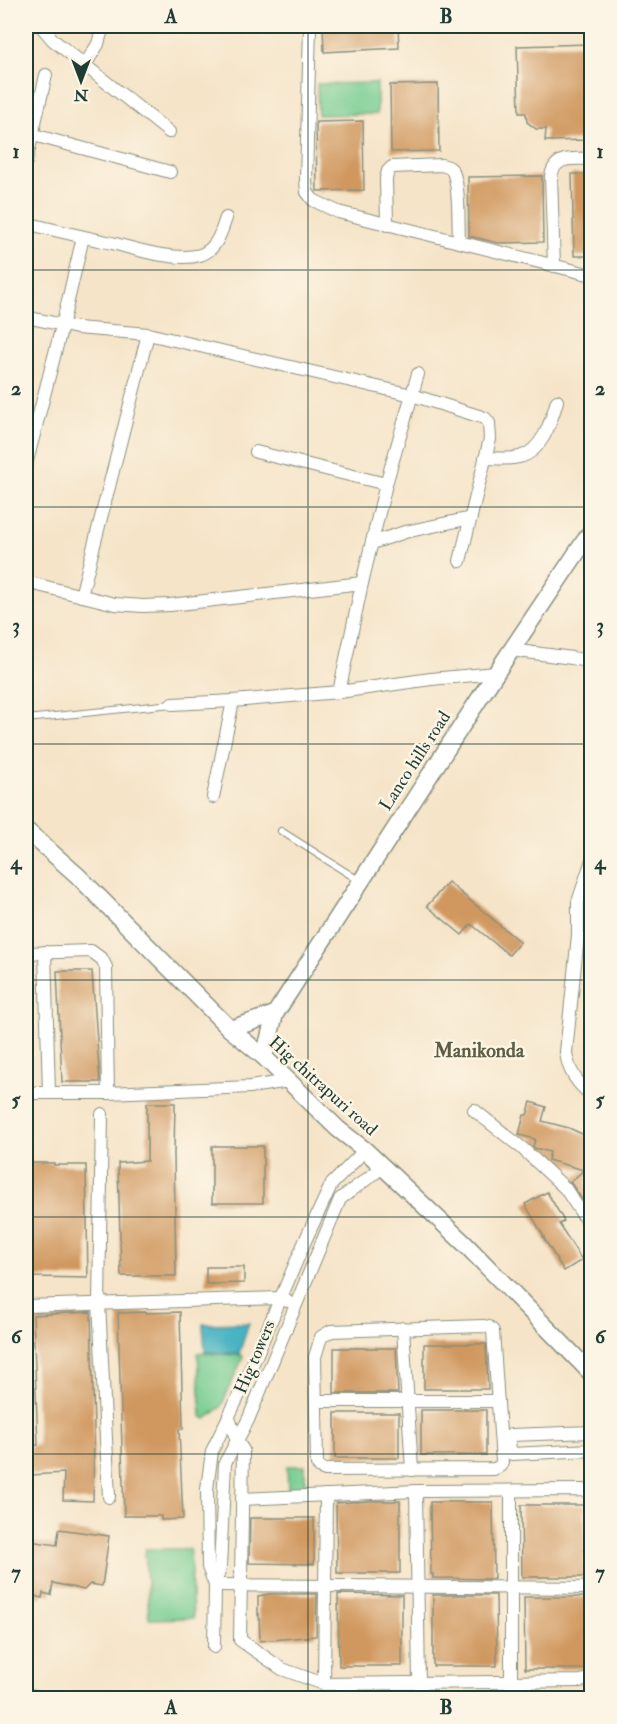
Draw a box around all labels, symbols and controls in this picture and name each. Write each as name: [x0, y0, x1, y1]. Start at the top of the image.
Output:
text: A: [164, 4, 178, 29]
text: B: [439, 4, 453, 29]
north arrow: [51, 51, 111, 111]
text: N: [73, 85, 89, 105]
text: 1: [12, 139, 20, 164]
text: 1: [596, 139, 604, 164]
text: 2: [11, 376, 21, 401]
text: 2: [595, 376, 605, 401]
text: 3: [12, 613, 20, 638]
text: 3: [596, 613, 604, 638]
street label: Lanco hills road: [374, 707, 456, 815]
text: 4: [10, 850, 23, 875]
text: 4: [594, 850, 607, 875]
street label: Hig chitrapuri road: [264, 1031, 382, 1141]
district label: Manikonda: [433, 1038, 525, 1063]
text: 5: [12, 1087, 22, 1112]
text: 5: [596, 1087, 606, 1112]
street label: Hig towers: [229, 1317, 281, 1397]
text: 6: [11, 1324, 23, 1349]
text: 6: [595, 1324, 607, 1349]
text: 7: [11, 1560, 21, 1585]
text: 7: [595, 1560, 605, 1585]
text: A: [164, 1695, 178, 1720]
text: B: [439, 1695, 453, 1720]

